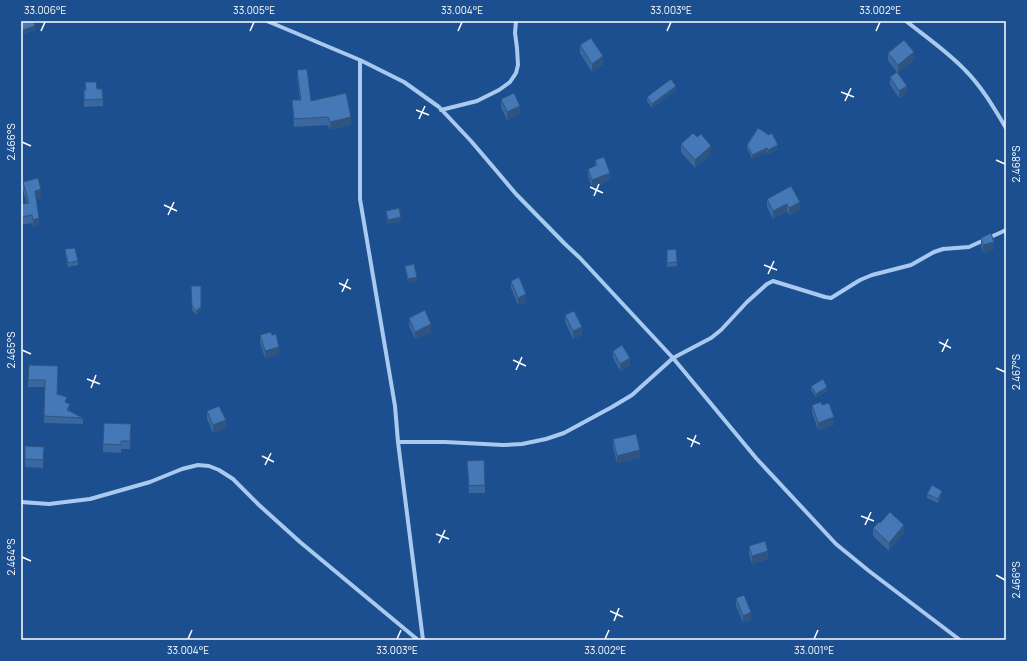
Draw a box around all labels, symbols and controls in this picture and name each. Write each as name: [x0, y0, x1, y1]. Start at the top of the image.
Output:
text: 33.006°E: [24, 3, 66, 17]
text: 33.005°E: [233, 3, 275, 17]
text: 33.004°E: [441, 3, 483, 17]
text: 33.003°E: [650, 3, 692, 17]
text: 33.002°E: [859, 3, 901, 17]
text: 2.466°S: [4, 123, 18, 161]
text: 2.468°S: [1009, 146, 1023, 182]
text: 2.465°S: [4, 332, 18, 368]
text: 2.467°S: [1009, 354, 1023, 390]
text: 2.464°S: [4, 539, 18, 575]
text: 2.466°S: [1009, 561, 1023, 599]
text: 33.004°E: [167, 643, 209, 657]
text: 33.003°E: [376, 643, 418, 657]
text: 33.002°E: [584, 643, 626, 657]
text: 33.001°E: [794, 643, 834, 657]

